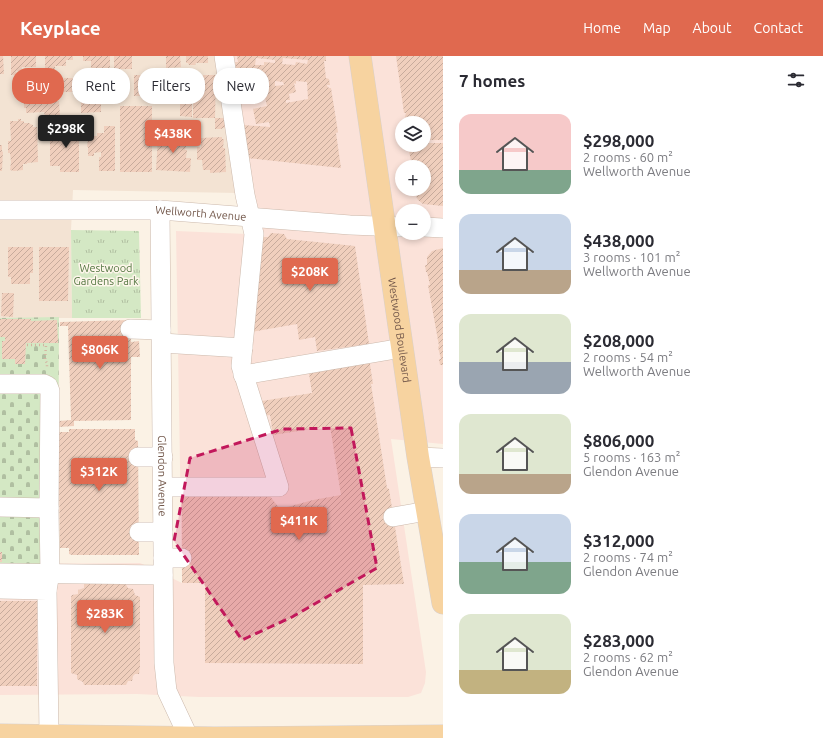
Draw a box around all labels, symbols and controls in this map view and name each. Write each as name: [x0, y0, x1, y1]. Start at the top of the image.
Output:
text: Keyplace: [20, 17, 101, 39]
text: Home: [583, 20, 621, 36]
text: Map: [643, 20, 671, 36]
text: About: [693, 20, 732, 36]
text: Contact: [754, 20, 803, 36]
chip: Buy: [12, 68, 64, 104]
chip: Rent: [72, 68, 130, 104]
chip: Filters: [138, 68, 205, 104]
chip: New: [213, 68, 269, 104]
icon: filters: [785, 69, 807, 91]
text: 7 homes: [459, 71, 525, 90]
pin: $298K: [38, 115, 94, 149]
map controls: [395, 116, 431, 240]
button: layers: [395, 116, 431, 152]
pin: $438K: [145, 120, 201, 154]
text: $298K: [47, 121, 85, 135]
text: $438K: [154, 126, 192, 140]
icon: home: [491, 130, 539, 178]
text: $298,000: [583, 131, 654, 150]
text: 2 rooms · 60 m²: [583, 150, 673, 164]
button: +: [395, 160, 431, 196]
text: Wellworth Avenue: [583, 164, 691, 178]
street label: Wellworth Avenue: [155, 204, 247, 223]
button: −: [395, 204, 431, 240]
icon: home: [491, 230, 539, 278]
text: $438,000: [583, 231, 654, 250]
text: 3 rooms · 101 m²: [583, 250, 680, 264]
pin: $208K: [282, 258, 338, 292]
park label: Westwood Gardens Park: [73, 262, 139, 287]
text: $208K: [291, 264, 329, 278]
text: Wellworth Avenue: [583, 264, 691, 278]
street label: Westwood Boulevard: [386, 277, 413, 383]
icon: home: [491, 330, 539, 378]
text: $208,000: [583, 331, 654, 350]
pin: $806K: [72, 336, 128, 370]
text: $806K: [81, 342, 119, 356]
text: 2 rooms · 54 m²: [583, 350, 673, 364]
text: Wellworth Avenue: [583, 364, 691, 378]
icon: home: [491, 430, 539, 478]
text: $806,000: [583, 431, 654, 450]
street label: Glendon Avenue: [156, 435, 169, 517]
text: 5 rooms · 163 m²: [583, 450, 680, 464]
pin: $312K: [71, 458, 127, 492]
text: $312K: [80, 464, 118, 478]
text: Glendon Avenue: [583, 464, 679, 478]
pin: $411K: [271, 507, 327, 541]
text: $411K: [280, 513, 318, 527]
icon: home: [491, 530, 539, 578]
text: $312,000: [583, 531, 654, 550]
text: 2 rooms · 74 m²: [583, 550, 673, 564]
text: Glendon Avenue: [583, 564, 679, 578]
pin: $283K: [77, 600, 133, 634]
text: $283K: [86, 606, 124, 620]
icon: home: [491, 630, 539, 678]
text: $283,000: [583, 631, 654, 650]
text: 2 rooms · 62 m²: [583, 650, 673, 664]
text: Glendon Avenue: [583, 664, 679, 678]

